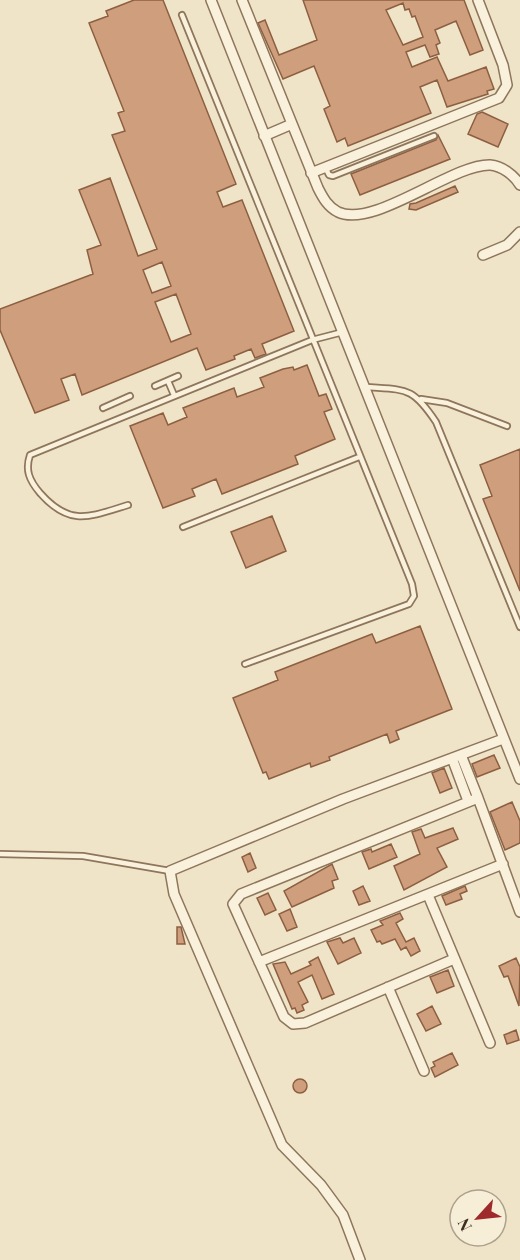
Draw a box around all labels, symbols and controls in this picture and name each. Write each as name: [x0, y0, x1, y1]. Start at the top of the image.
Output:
north arrow: [448, 1188, 508, 1248]
text: N: [452, 1215, 476, 1235]

